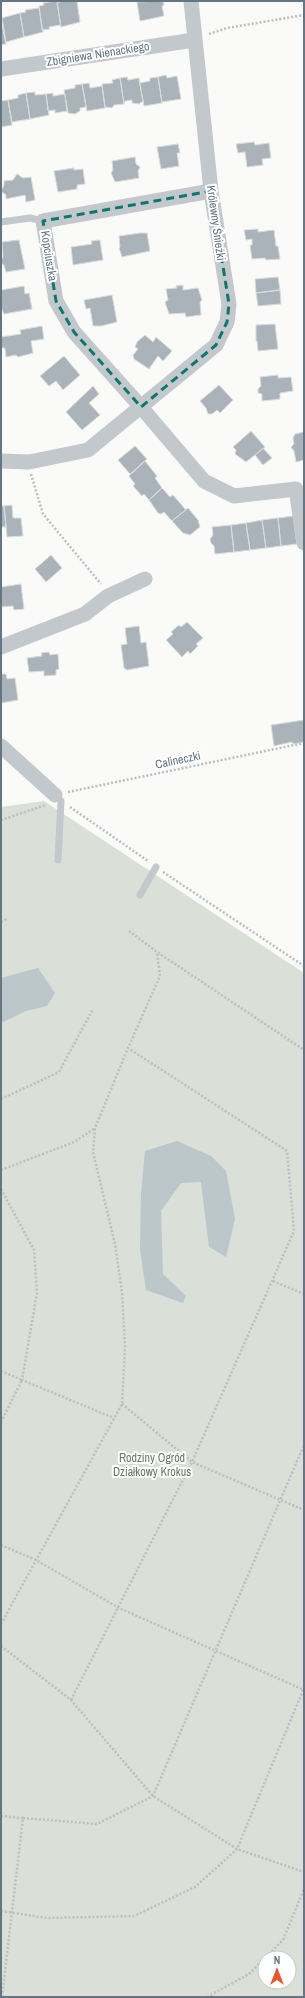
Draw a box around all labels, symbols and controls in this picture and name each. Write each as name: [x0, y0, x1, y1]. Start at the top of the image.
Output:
street label: Zbigniewa Nienackiego: [45, 38, 151, 70]
street label: Królewny Śnieżki: [203, 184, 229, 262]
street label: Kopciuszka: [37, 230, 61, 283]
street label: Calineczki: [154, 747, 202, 773]
park label: Rodziny Ogród Działkowy Krokus: [113, 1450, 191, 1480]
north arrow: [257, 1950, 297, 1990]
text: N: [274, 1953, 280, 1967]

